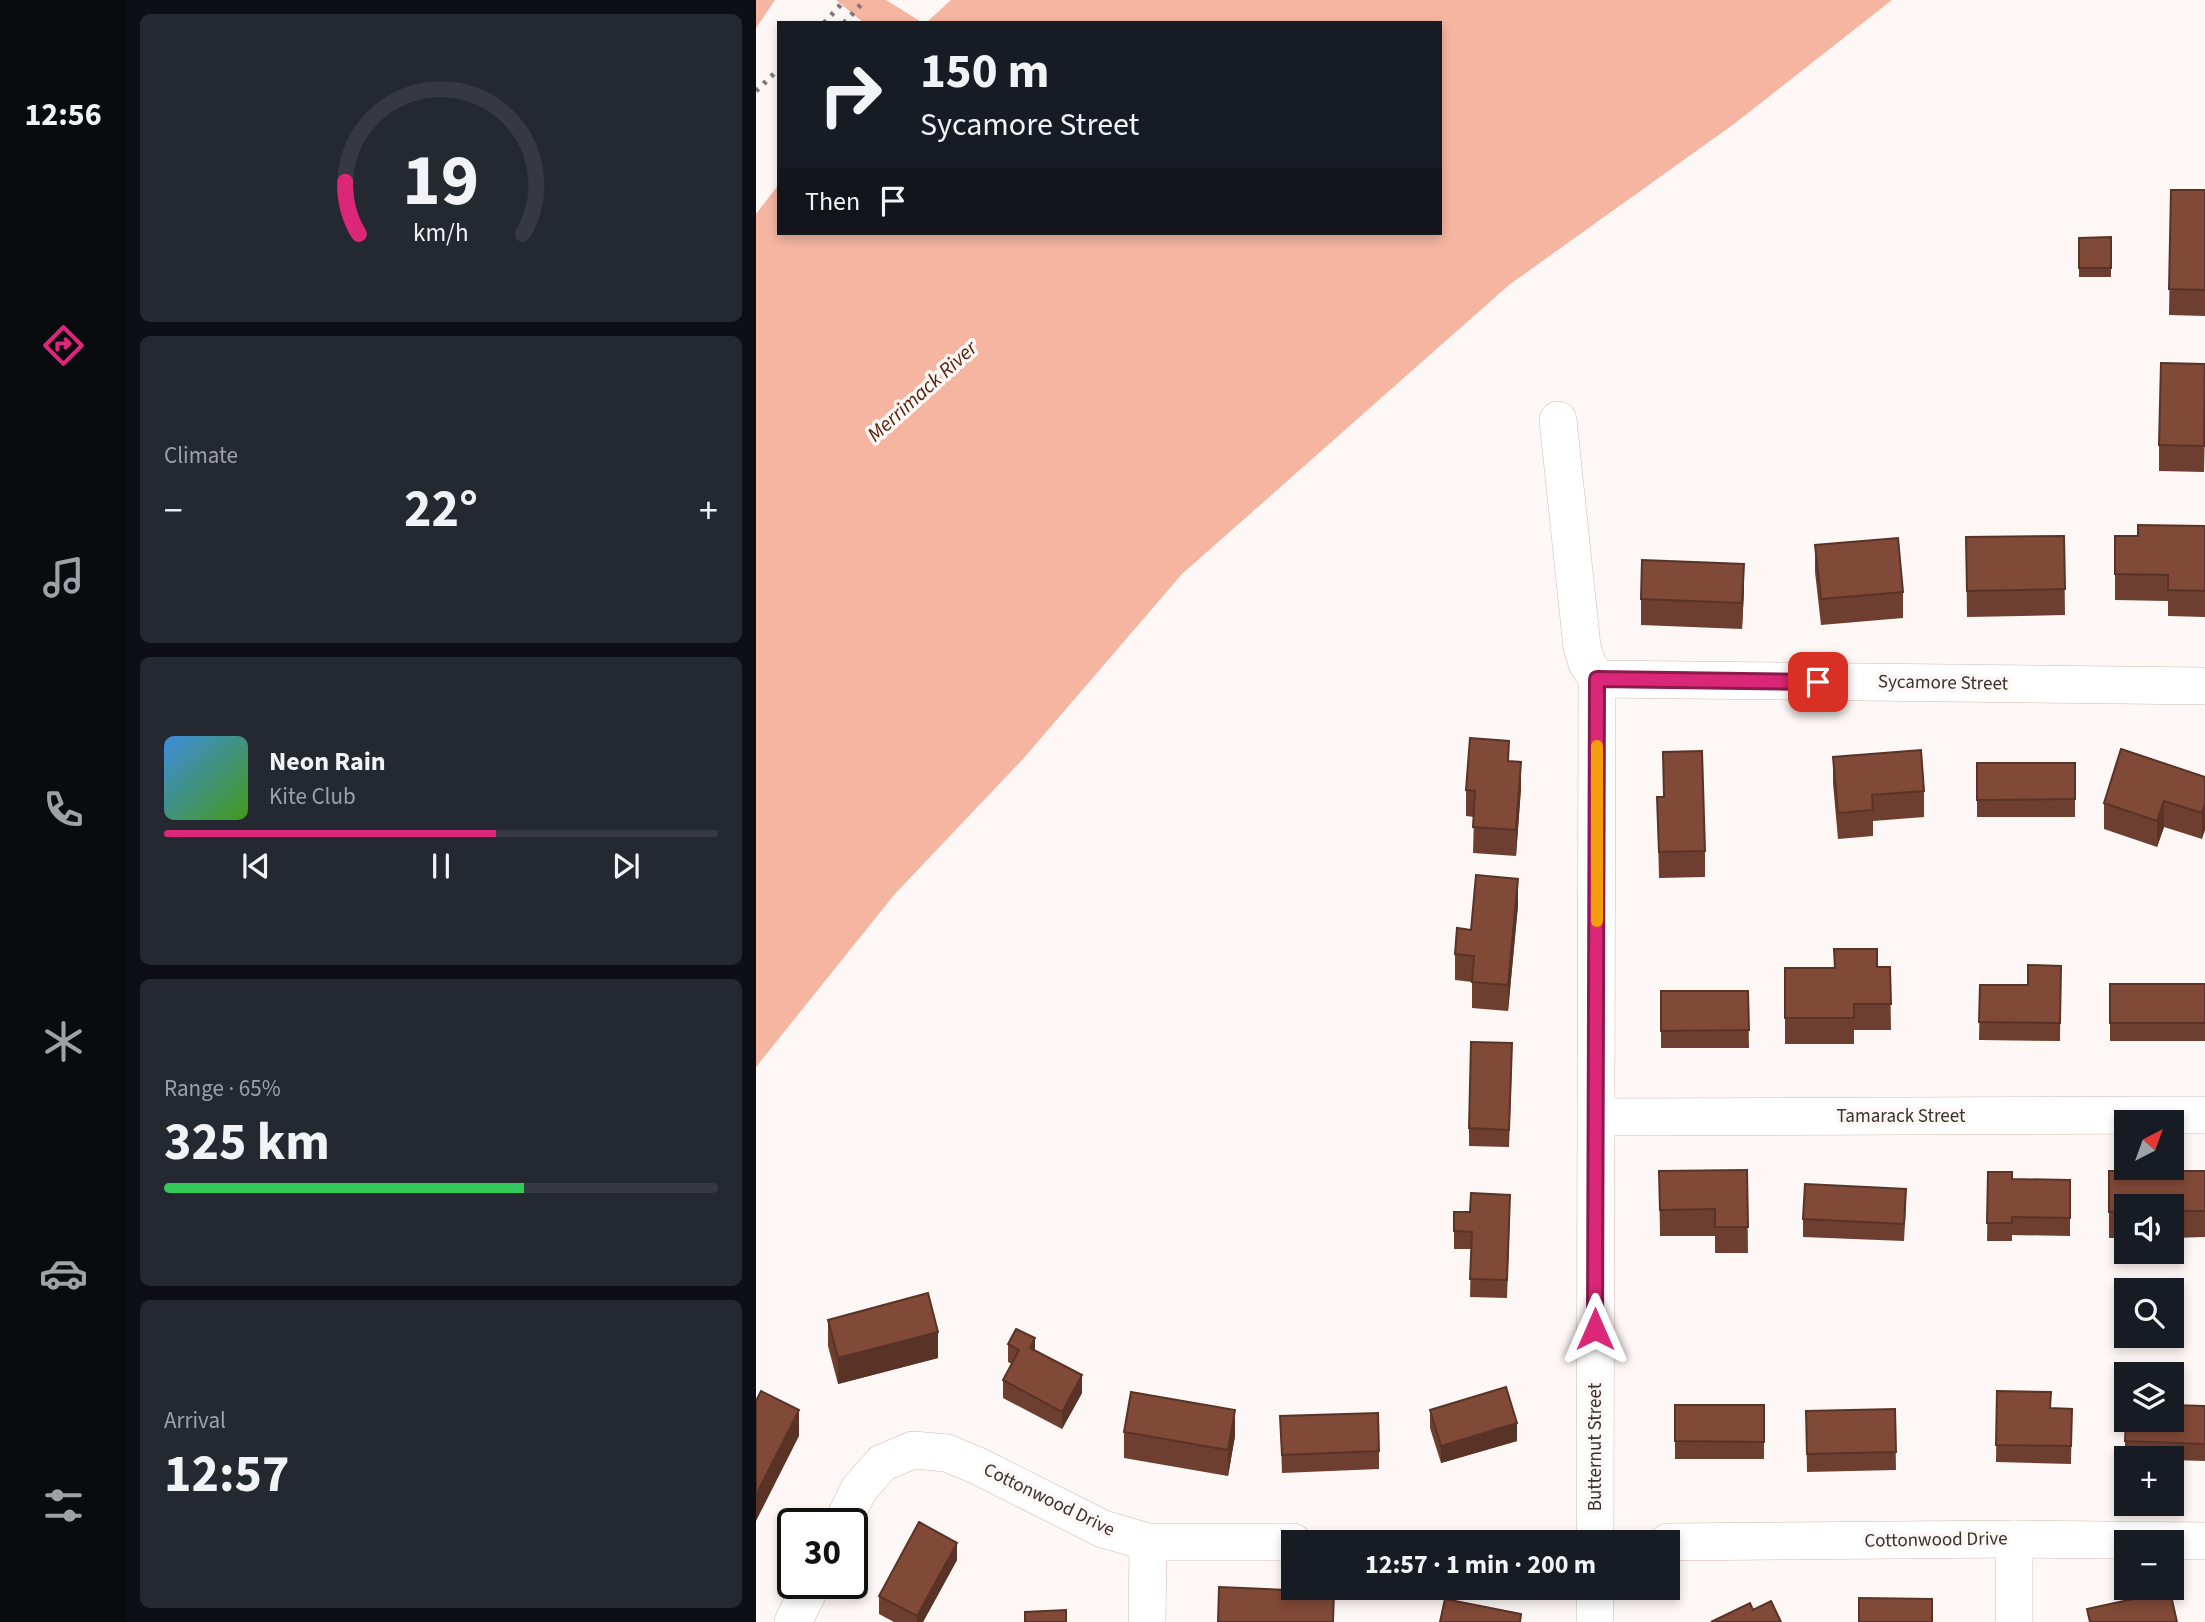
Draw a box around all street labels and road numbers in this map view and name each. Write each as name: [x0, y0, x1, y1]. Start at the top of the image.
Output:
street label: Sycamore Street: [1878, 668, 2009, 698]
street label: Tamarack Street: [1837, 1103, 1966, 1130]
street label: Butternut Street: [1582, 1382, 1609, 1511]
street label: Cottonwood Drive: [979, 1456, 1119, 1544]
street label: Cottonwood Drive: [1864, 1525, 2008, 1555]

